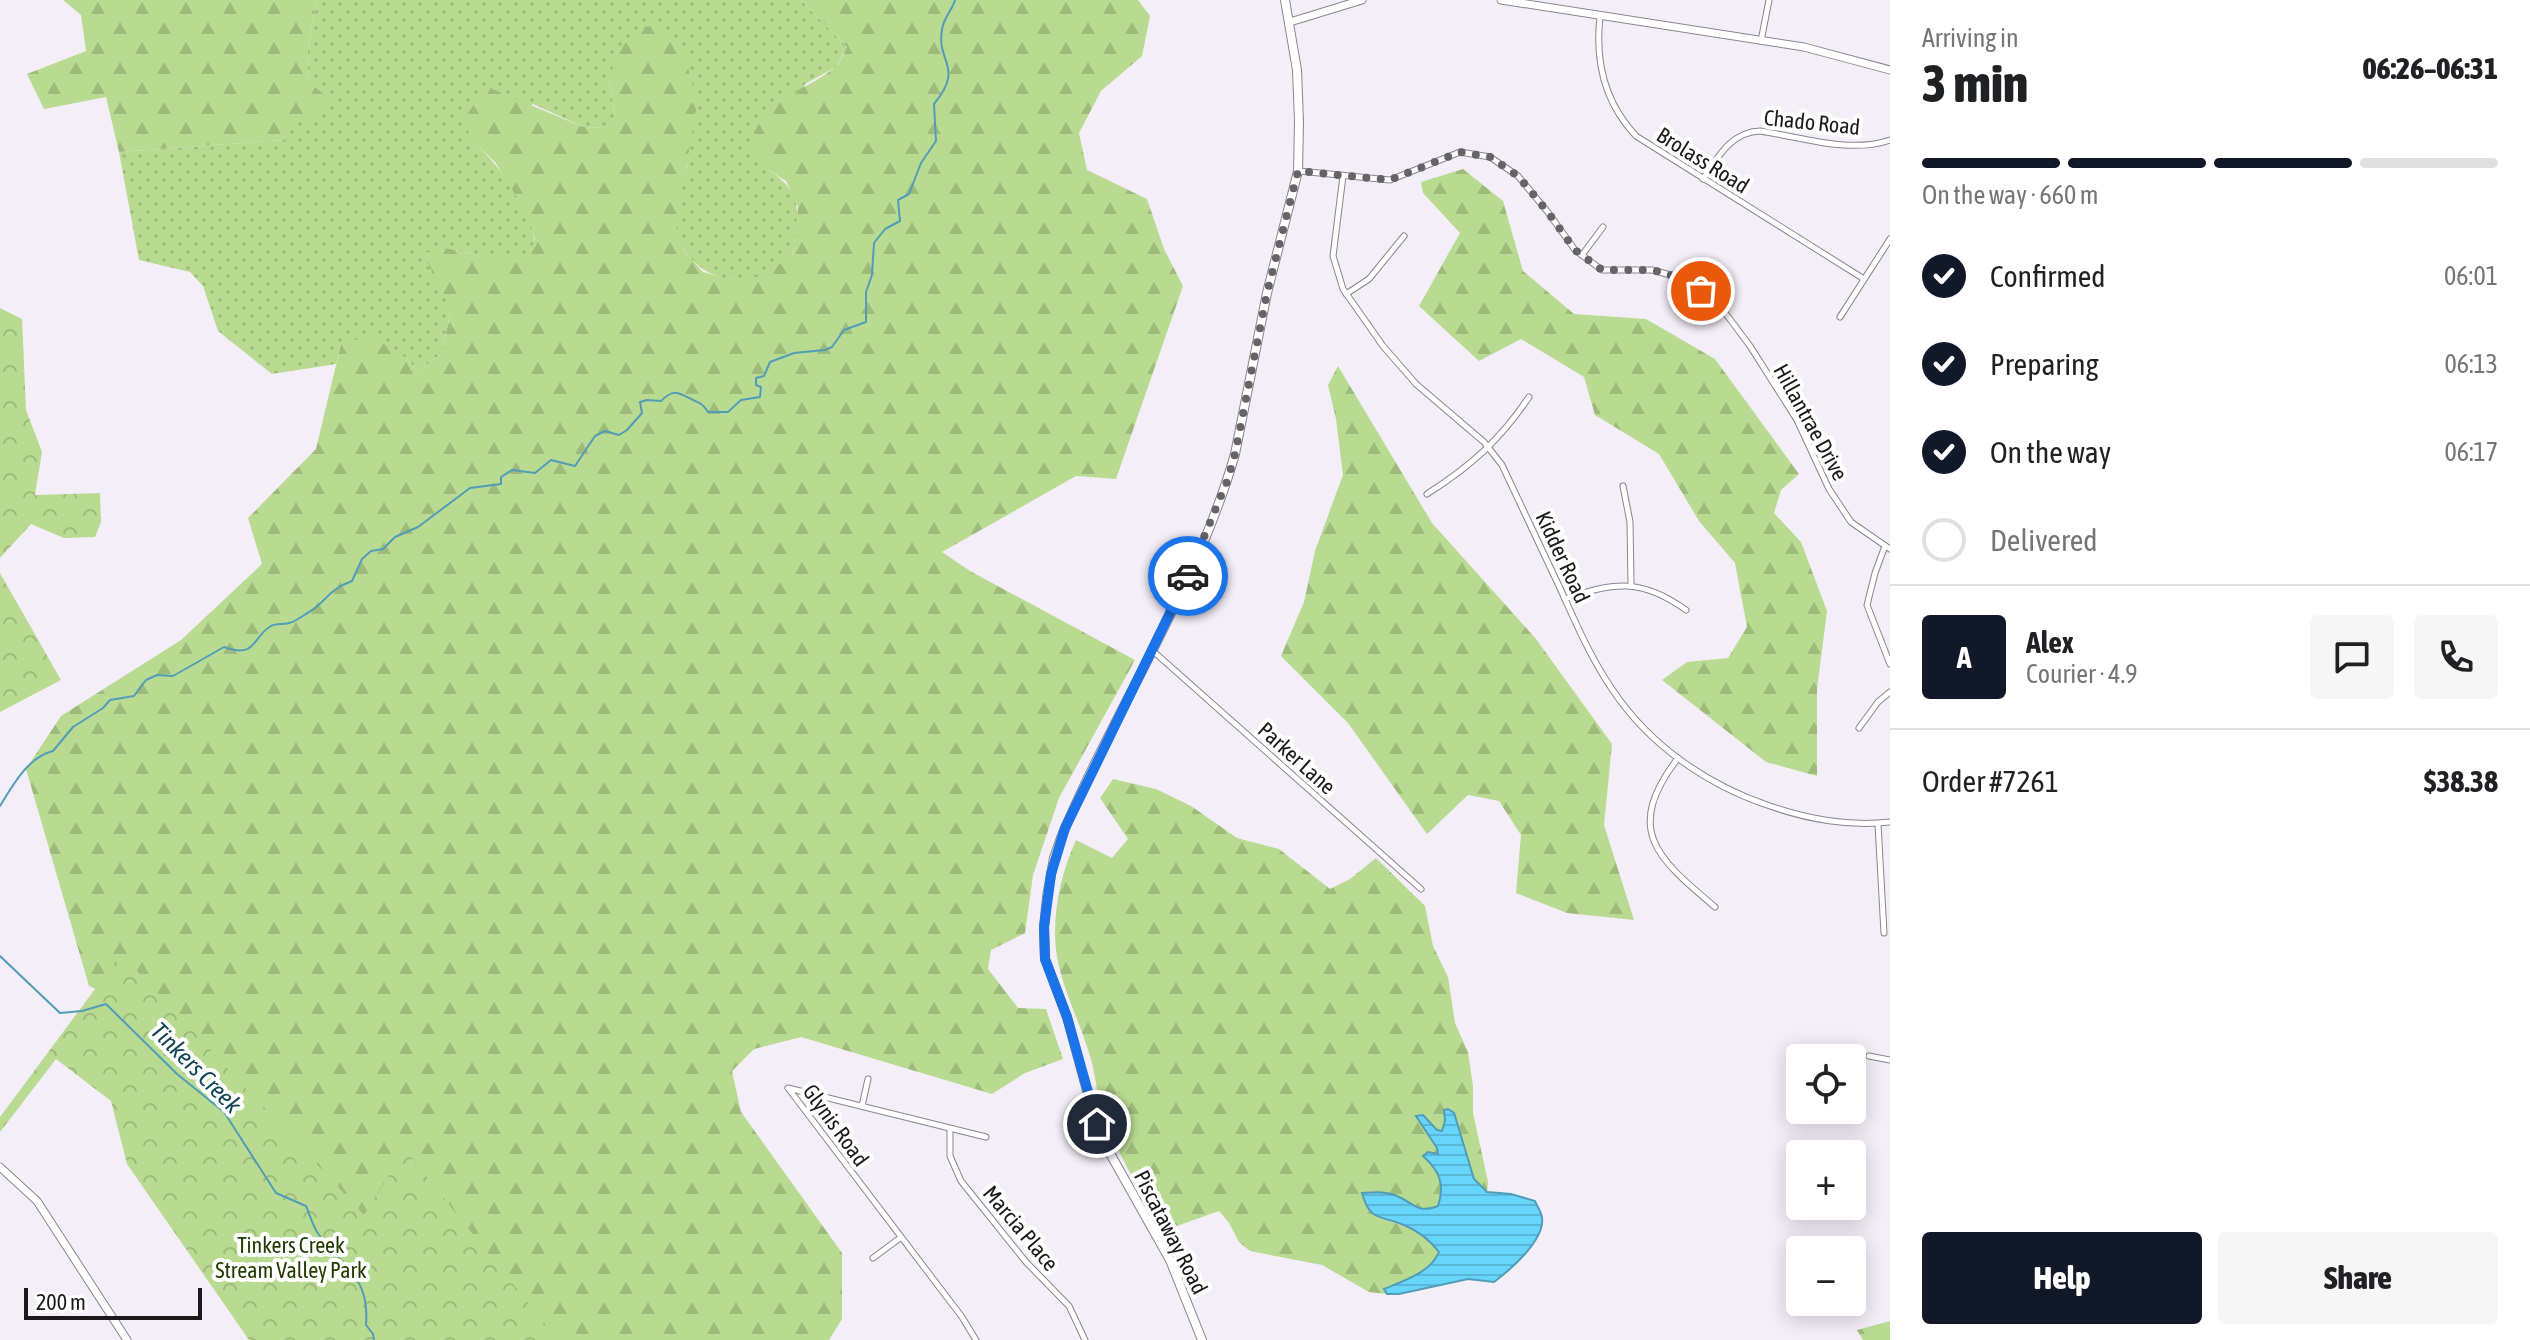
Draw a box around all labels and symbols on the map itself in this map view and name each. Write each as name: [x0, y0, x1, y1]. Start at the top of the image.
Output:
street label: Chado Road: [1763, 104, 1861, 140]
street label: Brolass Road: [1652, 121, 1754, 199]
pin: [1667, 257, 1735, 325]
street label: Hillantrae Drive: [1768, 359, 1854, 485]
street label: Kidder Road: [1530, 507, 1596, 607]
courier: [1148, 536, 1228, 616]
street label: Parker Lane: [1253, 716, 1341, 800]
water label: Tinkers Creek: [146, 1017, 247, 1119]
street label: Glynis Road: [798, 1079, 874, 1171]
pin: [1063, 1090, 1131, 1158]
street label: Piscataway Road: [1129, 1166, 1213, 1298]
street label: Marcia Place: [978, 1180, 1064, 1276]
park label: Tinkers Creek Stream Valley Park: [215, 1232, 367, 1283]
scale bar: [24, 1284, 202, 1320]

